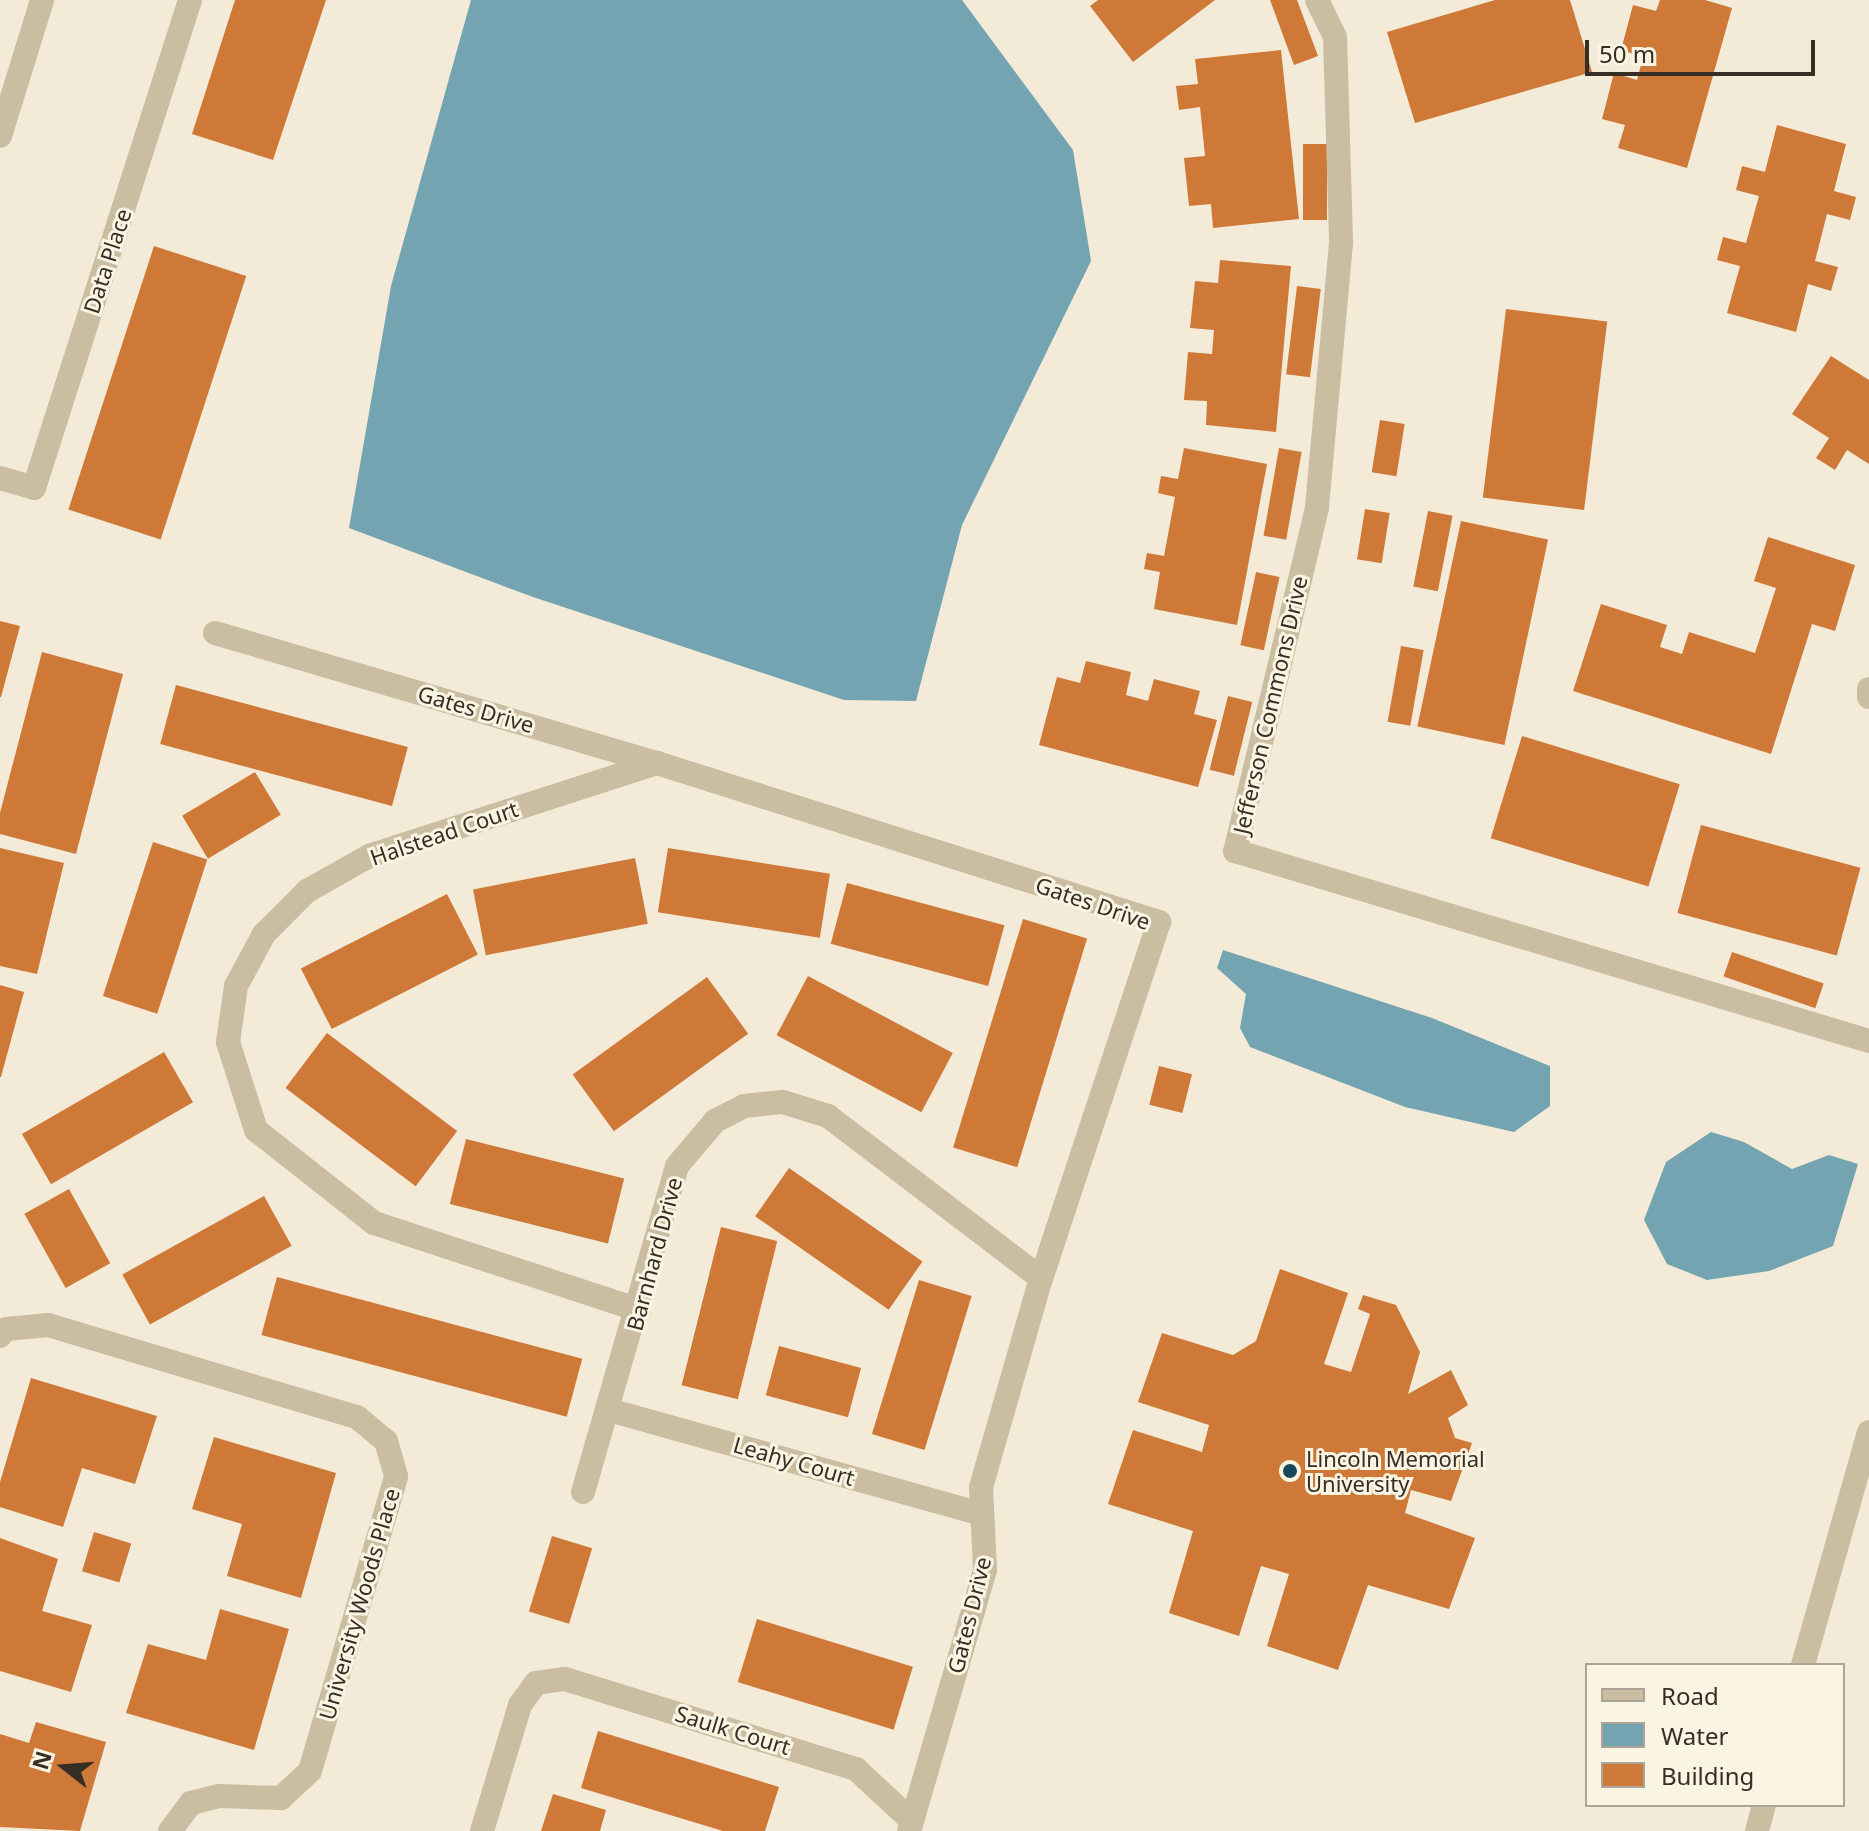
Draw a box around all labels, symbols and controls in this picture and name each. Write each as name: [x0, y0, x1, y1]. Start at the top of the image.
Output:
scale bar: [1589, 24, 1819, 74]
text: 50 m: [1599, 37, 1655, 70]
street label: Data Place: [78, 205, 136, 317]
street label: Jefferson Commons Drive: [1227, 573, 1313, 837]
street label: Gates Drive: [415, 680, 537, 738]
street label: Halstead Court: [367, 795, 521, 871]
street label: Gates Drive: [1032, 871, 1154, 935]
street label: Barnhard Drive: [621, 1174, 687, 1334]
street label: Leahy Court: [730, 1431, 858, 1491]
place label: Lincoln Memorial University: [1306, 1445, 1485, 1496]
marker: Lincoln Memorial University: [1281, 1462, 1299, 1480]
street label: University Woods Place: [313, 1485, 405, 1723]
street label: Gates Drive: [942, 1554, 996, 1676]
legend: [1585, 1663, 1845, 1807]
text: Road: [1661, 1679, 1719, 1712]
street label: Saulk Court: [672, 1700, 794, 1760]
text: Water: [1661, 1719, 1728, 1752]
north arrow: [24, 1727, 104, 1807]
text: N: [24, 1747, 58, 1773]
text: Building: [1661, 1759, 1754, 1792]

